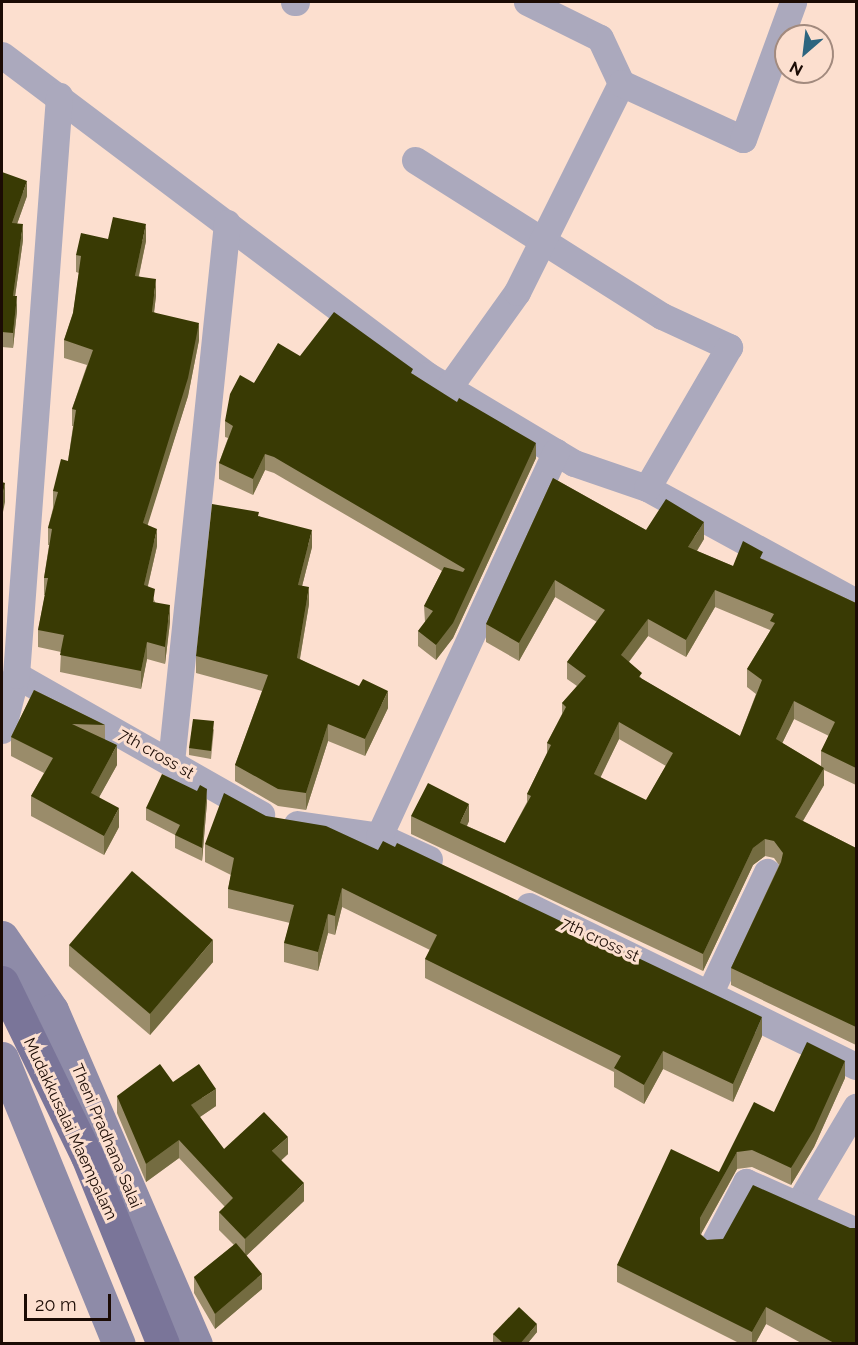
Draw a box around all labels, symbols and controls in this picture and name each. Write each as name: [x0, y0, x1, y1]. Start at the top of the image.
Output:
north arrow: [774, 24, 834, 84]
text: N: [786, 57, 806, 80]
street label: 7th cross st: [115, 725, 197, 783]
street label: 7th cross st: [558, 914, 642, 966]
street label: Mudakkusalai Maempalam: [19, 1035, 121, 1223]
street label: Theni Pradhana Salai: [67, 1061, 145, 1211]
scale bar: [27, 1282, 114, 1320]
text: 20 m: [35, 1294, 77, 1315]

